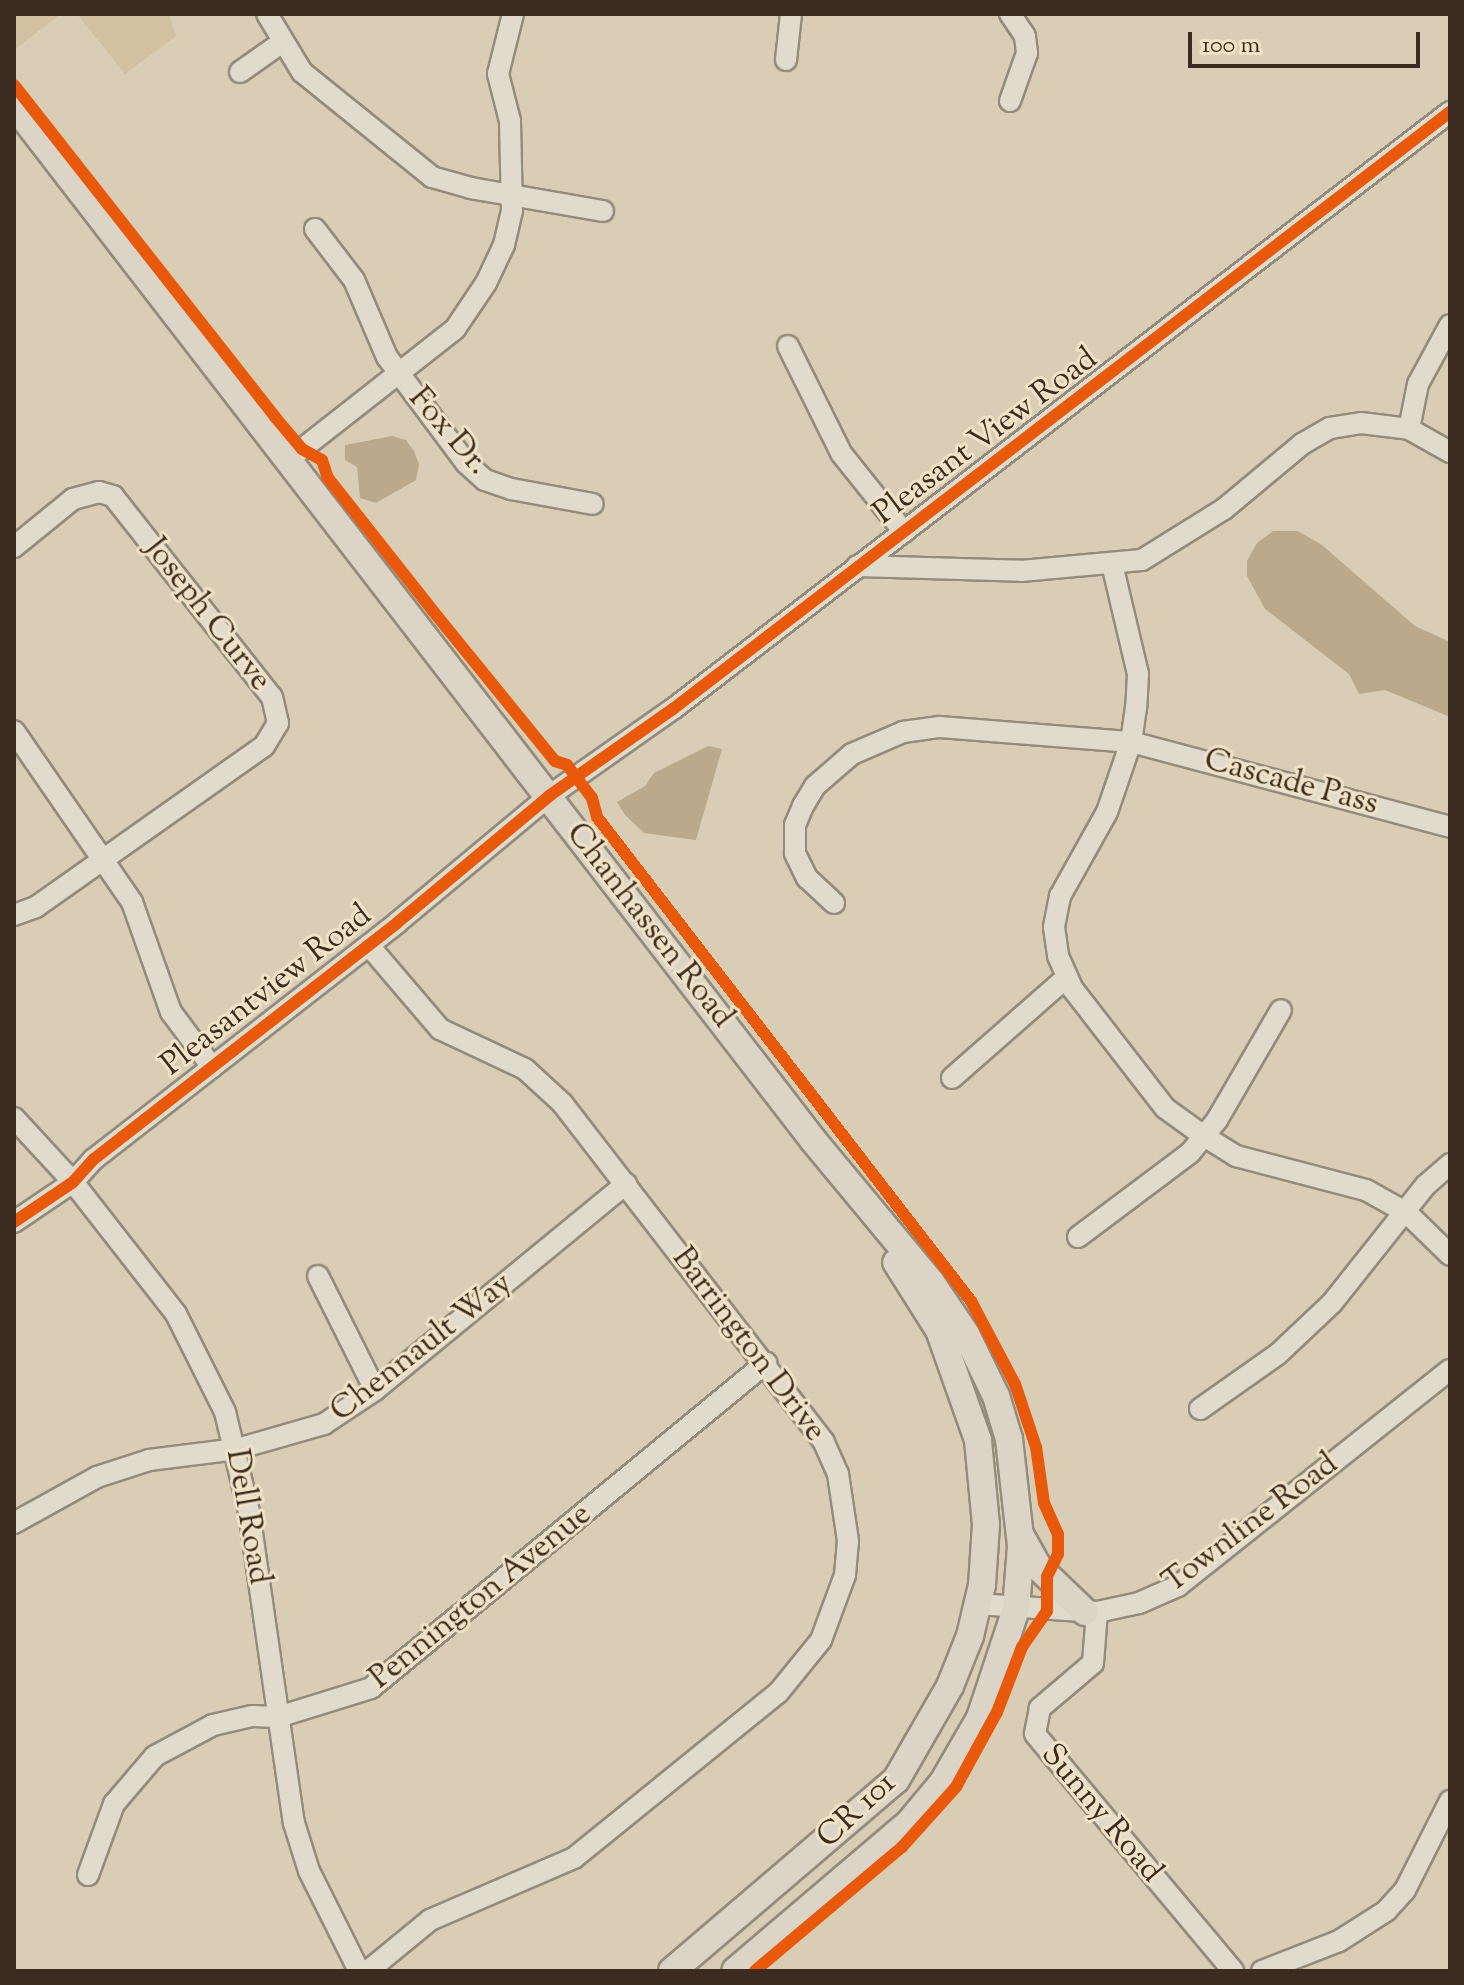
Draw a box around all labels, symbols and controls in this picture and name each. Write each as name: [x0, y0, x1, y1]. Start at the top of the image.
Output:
scale bar: [1192, 16, 1424, 66]
text: 100 m: [1202, 29, 1260, 63]
street label: Pleasant View Road: [867, 340, 1105, 534]
street label: Fox Dr.: [399, 380, 497, 484]
street label: Joseph Curve: [135, 531, 279, 699]
street label: Cascade Pass: [1200, 741, 1382, 825]
street label: Chanhassen Road: [557, 816, 741, 1036]
street label: Pleasantview Road: [154, 897, 380, 1085]
street label: Barrington Drive: [663, 1240, 833, 1450]
street label: Chennault Way: [323, 1265, 521, 1431]
street label: Dell Road: [216, 1446, 278, 1588]
street label: Townline Road: [1156, 1446, 1346, 1602]
street label: Pennington Avenue: [363, 1496, 599, 1698]
street label: Sunny Road: [1032, 1737, 1170, 1891]
street label: CR 101: [810, 1765, 904, 1857]

